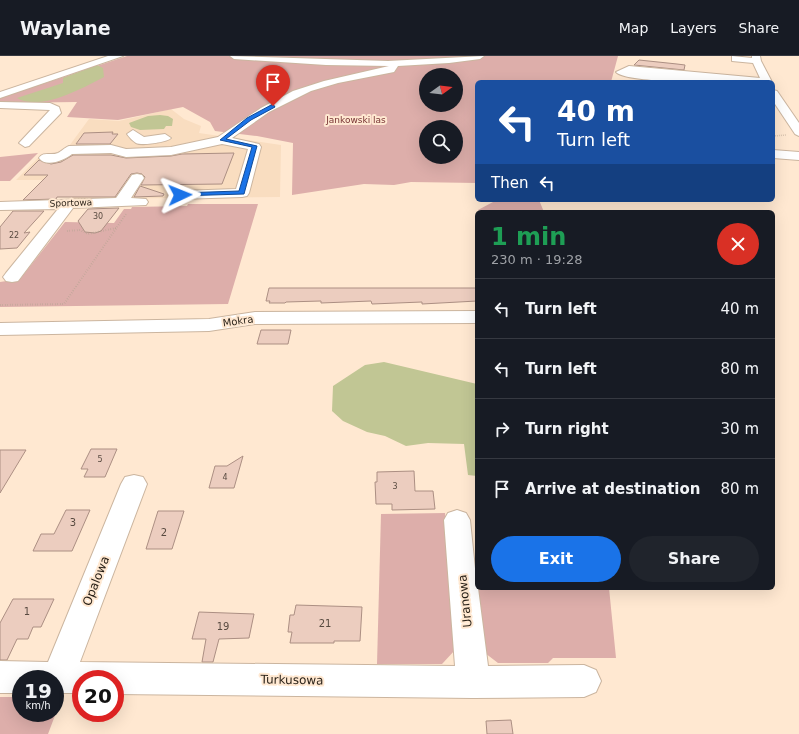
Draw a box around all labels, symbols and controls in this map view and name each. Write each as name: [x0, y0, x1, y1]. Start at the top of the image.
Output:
text: Waylane: [20, 17, 111, 39]
text: Map: [619, 20, 648, 36]
text: Layers: [670, 20, 717, 36]
text: Share: [739, 20, 779, 36]
pin: [256, 65, 290, 106]
north arrow: [419, 68, 463, 112]
map controls: [419, 68, 463, 164]
icon: arrive: [262, 71, 284, 93]
text: 40 m: [557, 95, 635, 128]
icon: left: [491, 96, 543, 148]
park label: Jankowski las: [325, 115, 386, 125]
button: search: [419, 120, 463, 164]
text: Turn left: [557, 129, 630, 150]
icon: left: [536, 172, 558, 194]
position arrow: [159, 174, 201, 216]
text: Then: [491, 174, 528, 192]
street label: Sportowa: [50, 197, 92, 209]
house number: 30: [93, 212, 103, 221]
text: 1 min: [491, 223, 566, 251]
button: close: [717, 223, 759, 265]
house number: 22: [9, 231, 19, 240]
text: 230 m · 19:28: [491, 252, 582, 267]
icon: left: [491, 298, 513, 320]
text: Turn left: [525, 300, 597, 318]
text: 40 m: [721, 300, 759, 318]
street label: Mokra: [222, 313, 254, 329]
icon: left: [491, 358, 513, 380]
text: Turn left: [525, 360, 597, 378]
text: 80 m: [721, 360, 759, 378]
icon: right: [491, 418, 513, 440]
text: Turn right: [525, 420, 609, 438]
text: 30 m: [721, 420, 759, 438]
house number: 5: [97, 455, 103, 464]
house number: 4: [222, 473, 228, 482]
icon: arrive: [491, 478, 513, 500]
text: Arrive at destination: [525, 480, 700, 498]
text: 80 m: [721, 480, 759, 498]
house number: 3: [392, 482, 398, 491]
house number: 3: [70, 517, 76, 528]
house number: 2: [161, 527, 167, 538]
button: Exit: [491, 536, 621, 582]
button: Share: [629, 536, 759, 582]
street label: Opalowa: [80, 554, 112, 608]
street label: Uranowa: [455, 574, 475, 628]
house number: 1: [24, 606, 30, 617]
house number: 21: [319, 618, 331, 629]
house number: 19: [217, 621, 229, 632]
speed limit sign: 20: [72, 670, 124, 722]
street label: Turkusowa: [259, 672, 324, 688]
text: 19: [24, 679, 52, 703]
text: km/h: [25, 700, 51, 711]

